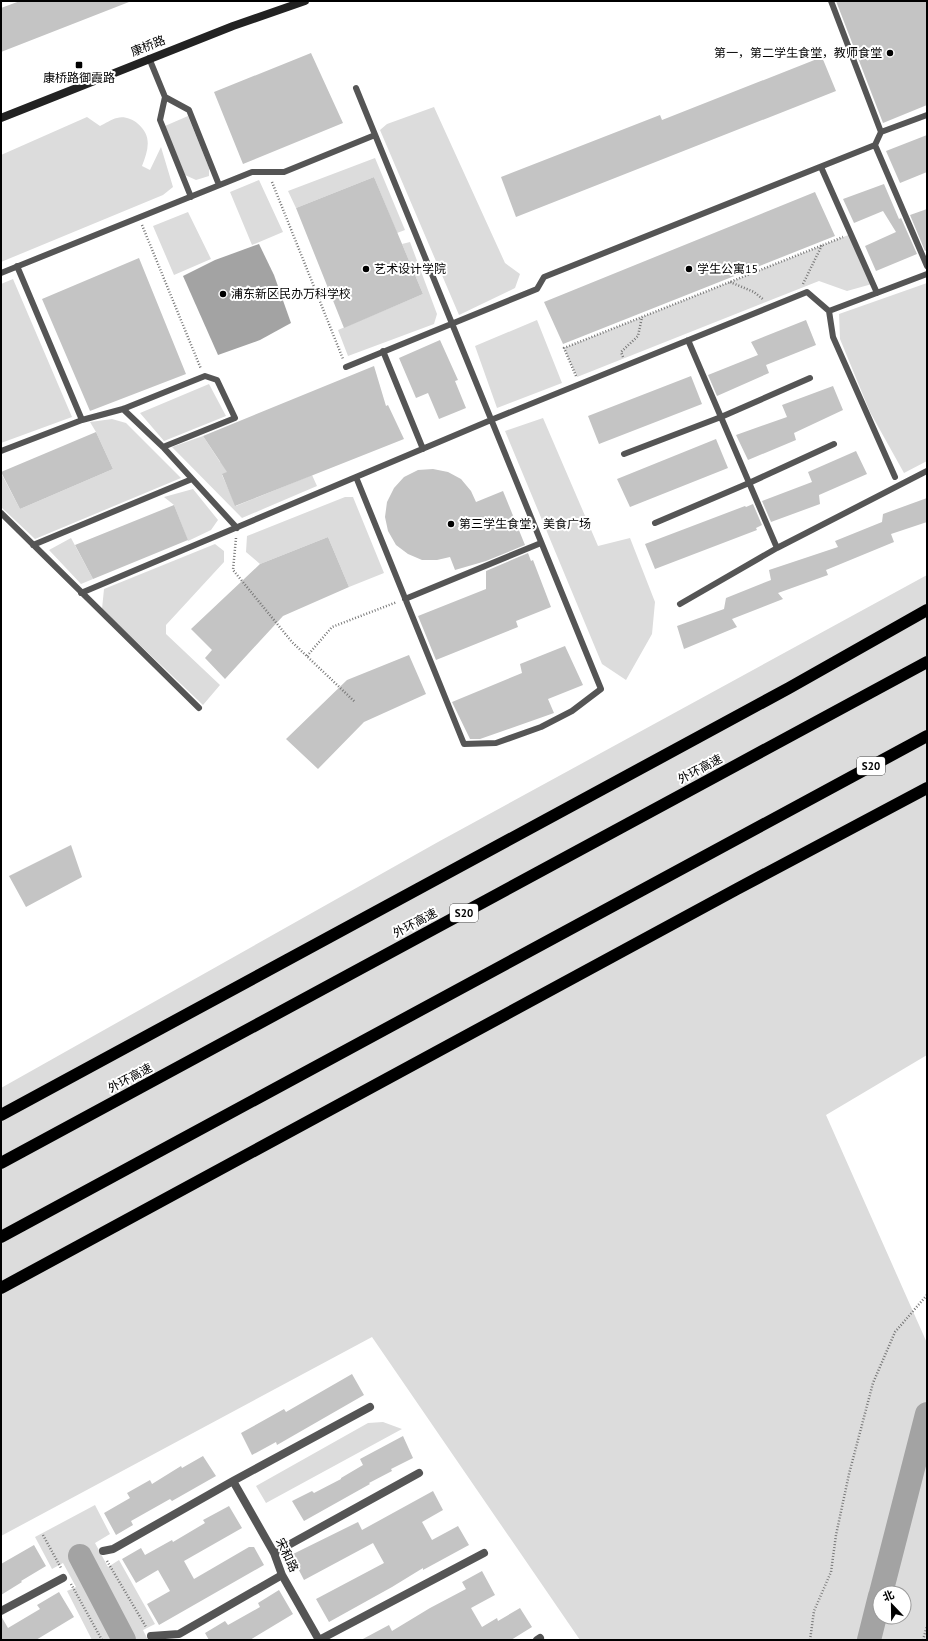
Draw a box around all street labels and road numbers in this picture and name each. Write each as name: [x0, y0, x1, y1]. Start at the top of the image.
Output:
street label: 康桥路: [128, 32, 167, 59]
street label: 外环高速: [675, 751, 724, 786]
road number: S20: [857, 757, 885, 775]
road number: S20: [450, 904, 478, 922]
street label: 外环高速: [390, 905, 439, 940]
street label: 外环高速: [105, 1060, 154, 1095]
street label: 宋和路: [273, 1535, 302, 1574]

